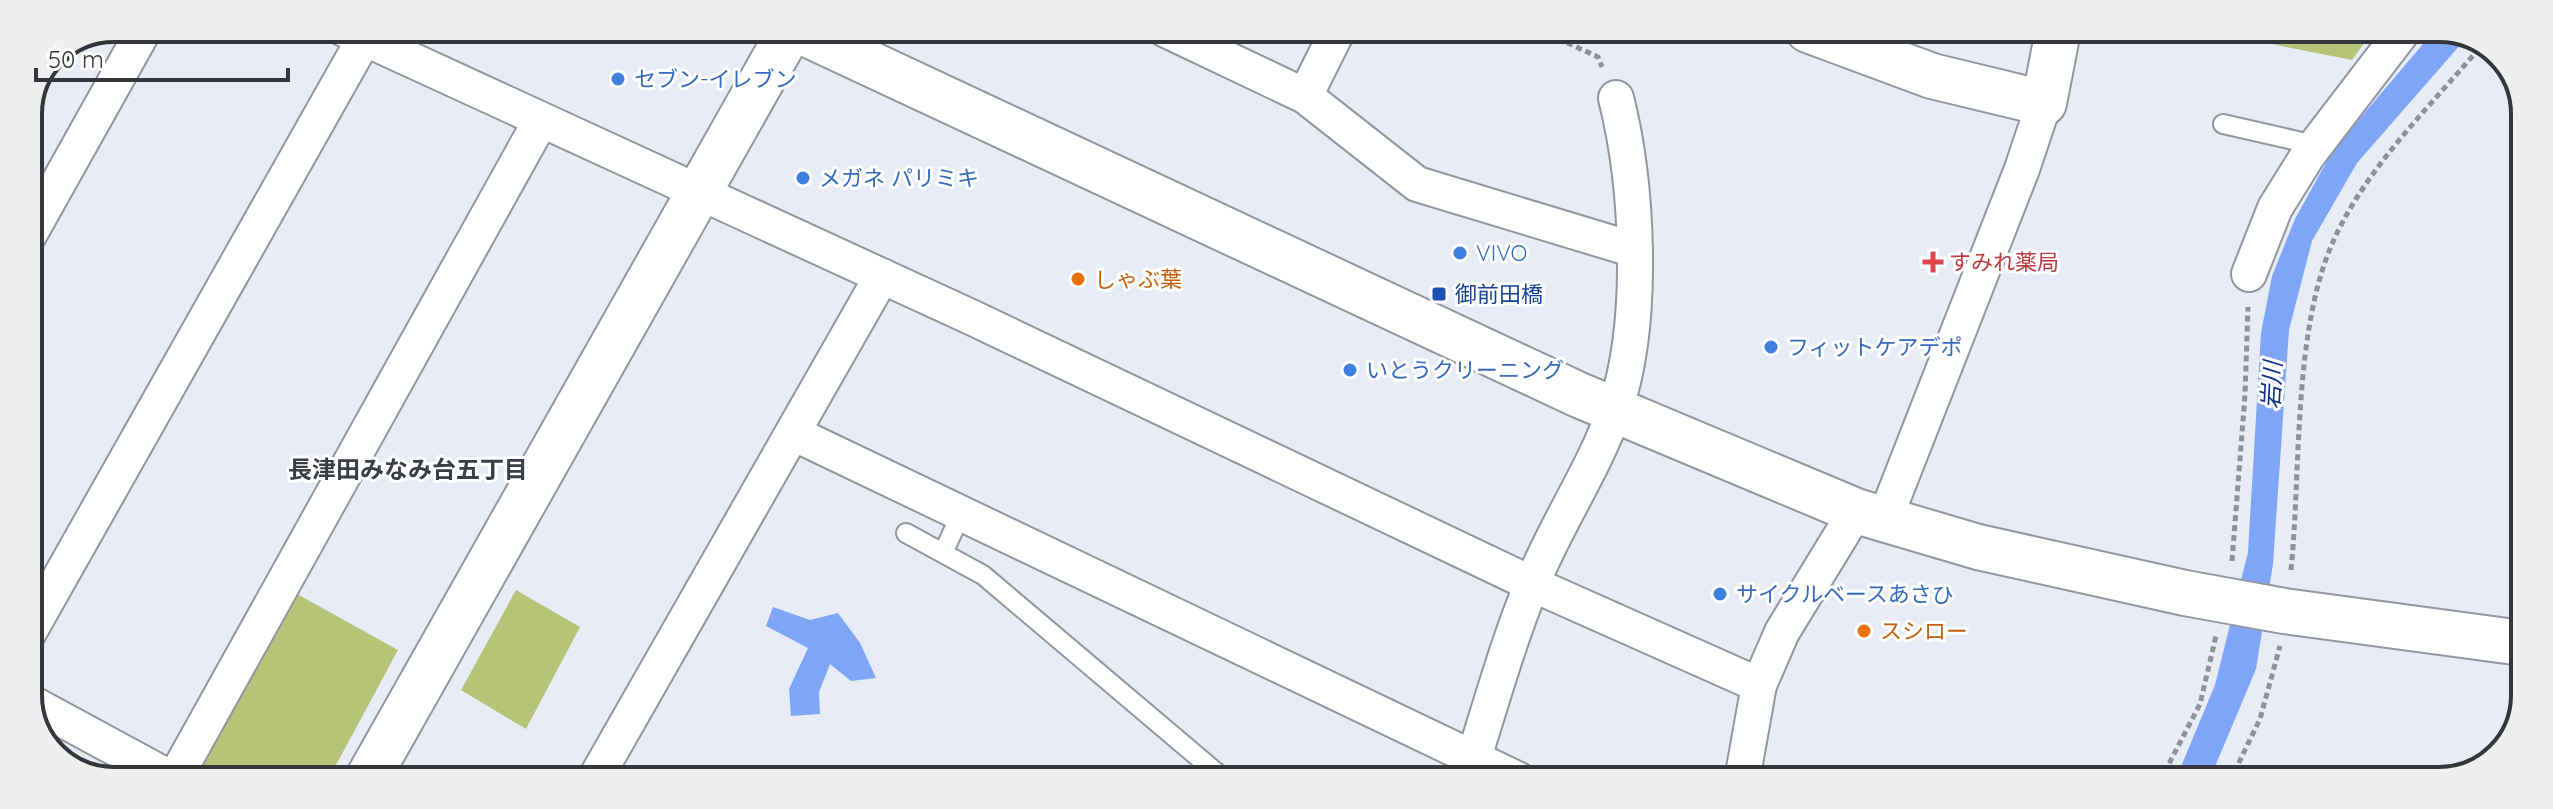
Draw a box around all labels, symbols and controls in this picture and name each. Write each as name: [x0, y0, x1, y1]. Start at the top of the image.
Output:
scale bar: [36, 32, 288, 82]
text: 50 m: [48, 44, 104, 74]
place label: セブン-イレブン: [634, 65, 797, 93]
marker: セブン-イレブン: [609, 70, 627, 88]
place label: メガネ パリミキ: [819, 164, 979, 192]
marker: メガネ パリミキ: [794, 169, 812, 187]
place label: VIVO: [1476, 239, 1527, 267]
marker: VIVO: [1451, 244, 1469, 262]
place label: すみれ薬局: [1949, 248, 2059, 276]
marker: すみれ薬局: [1924, 253, 1942, 271]
place label: しゃぶ葉: [1094, 265, 1182, 293]
marker: しゃぶ葉: [1069, 270, 1087, 288]
place label: 御前田橋: [1455, 280, 1543, 308]
marker: 御前田橋: [1430, 285, 1448, 303]
place label: フィットケアデポ: [1787, 333, 1963, 361]
marker: フィットケアデポ: [1762, 338, 1780, 356]
place label: いとうクリーニング: [1366, 356, 1564, 384]
water label: 岩川: [2255, 357, 2287, 410]
marker: いとうクリーニング: [1341, 361, 1359, 379]
district label: 長津田みなみ台五丁目: [288, 454, 528, 484]
place label: サイクルベースあさひ: [1736, 580, 1954, 608]
marker: サイクルベースあさひ: [1711, 585, 1729, 603]
place label: スシロー: [1880, 617, 1968, 645]
marker: スシロー: [1855, 622, 1873, 640]

